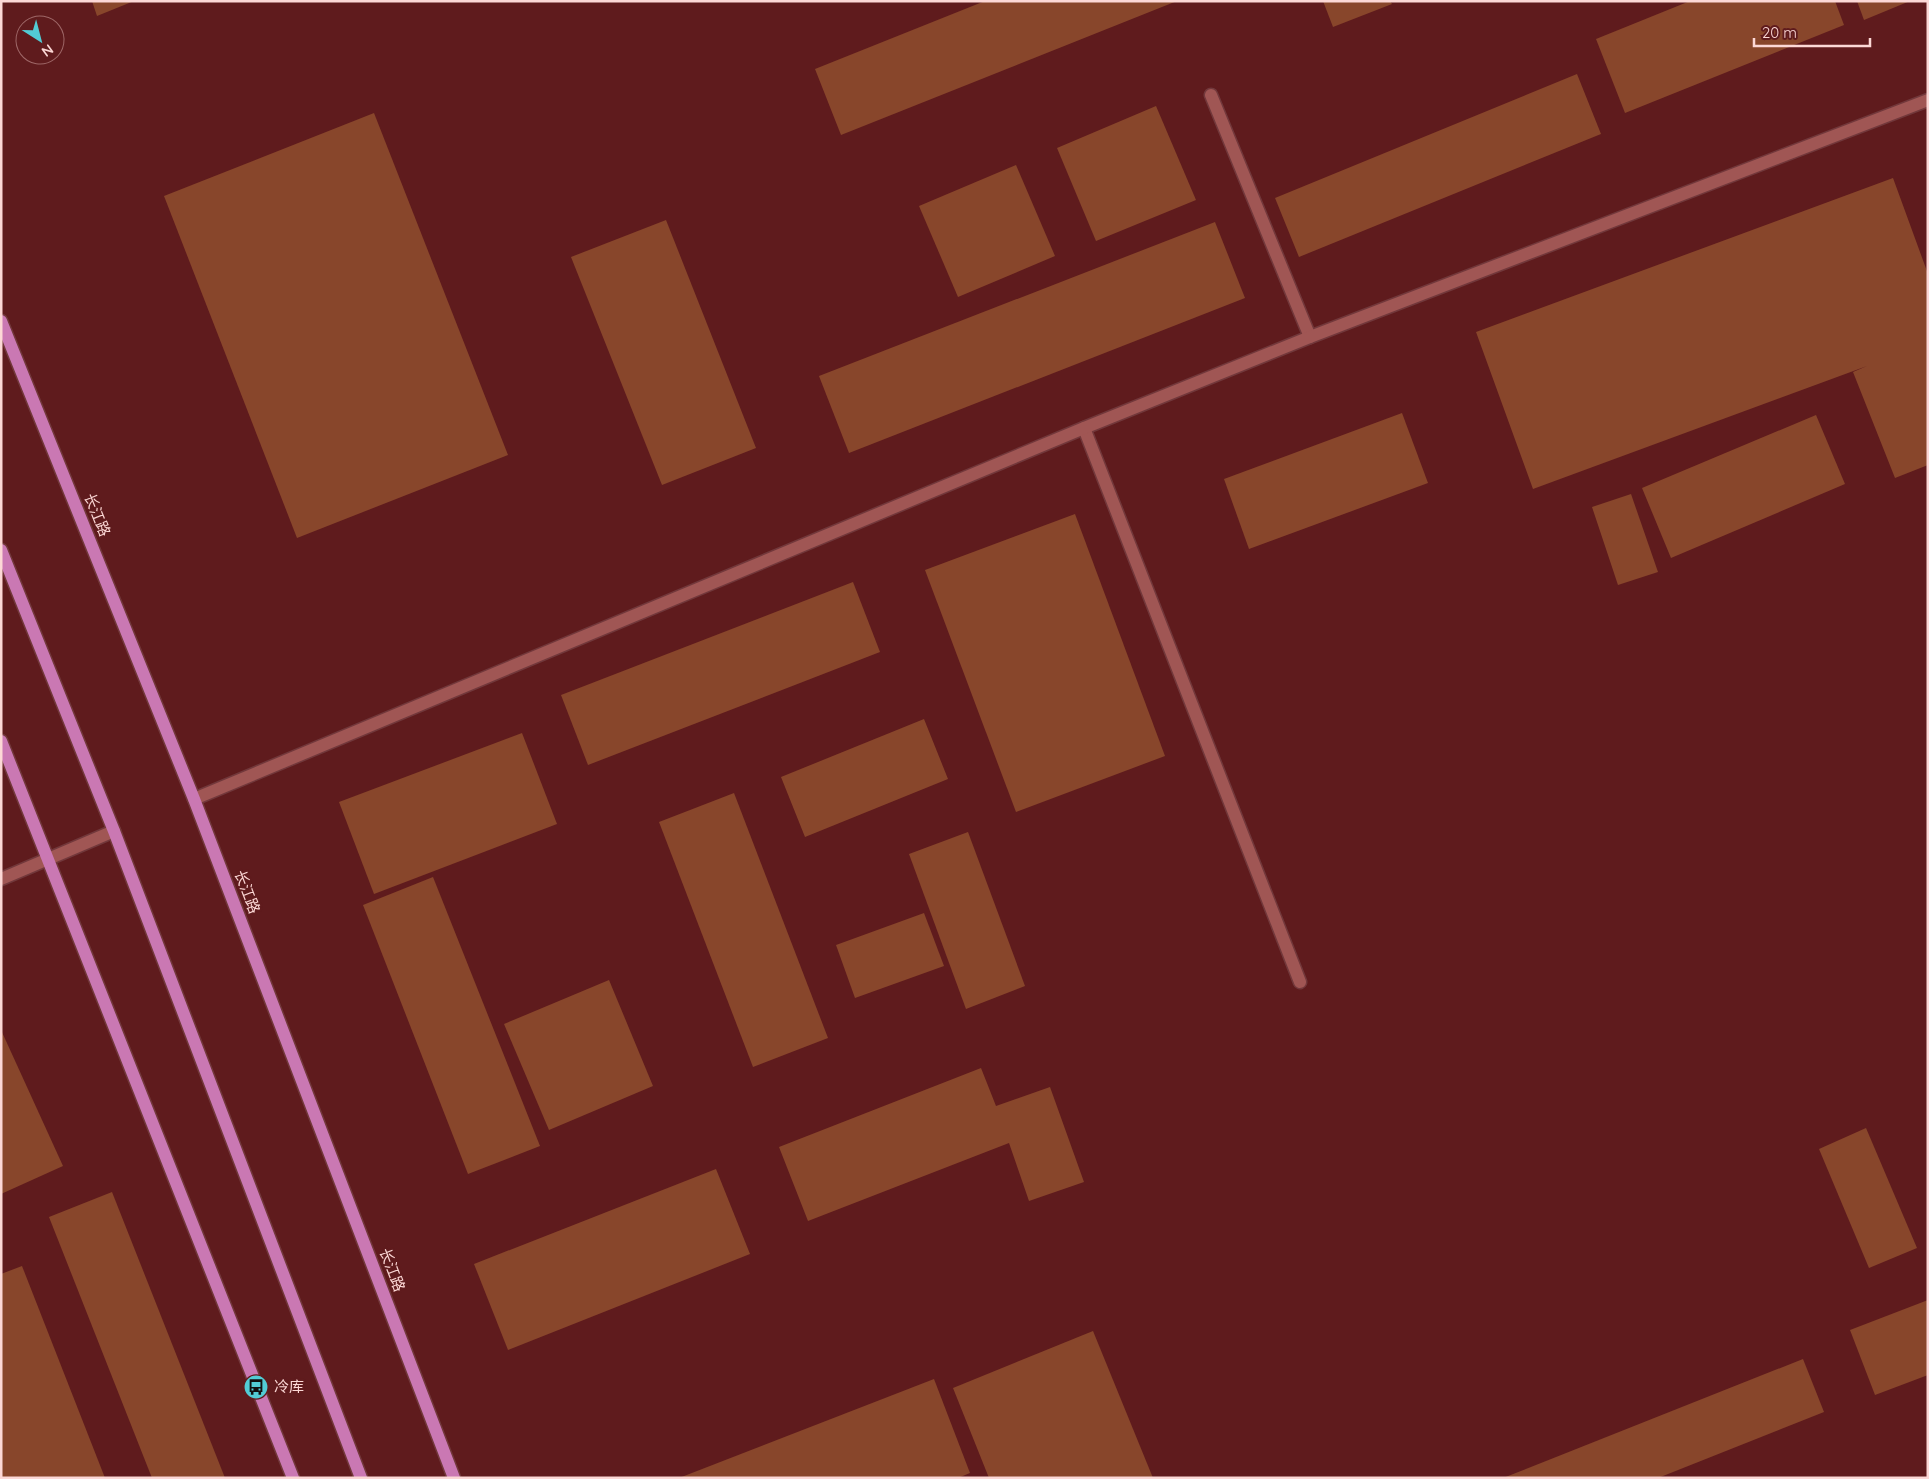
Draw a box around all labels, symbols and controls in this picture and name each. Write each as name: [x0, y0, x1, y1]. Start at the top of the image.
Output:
north arrow: [15, 15, 65, 65]
scale bar: [1754, 15, 1870, 47]
text: 20 m: [1762, 23, 1797, 42]
text: N: [38, 40, 57, 61]
street label: 长江路: [80, 490, 115, 539]
street label: 长江路: [231, 867, 264, 916]
street label: 长江路: [376, 1245, 409, 1294]
bus stop icon: 冷库: [243, 1374, 269, 1400]
place label: 冷库: [274, 1377, 304, 1396]

